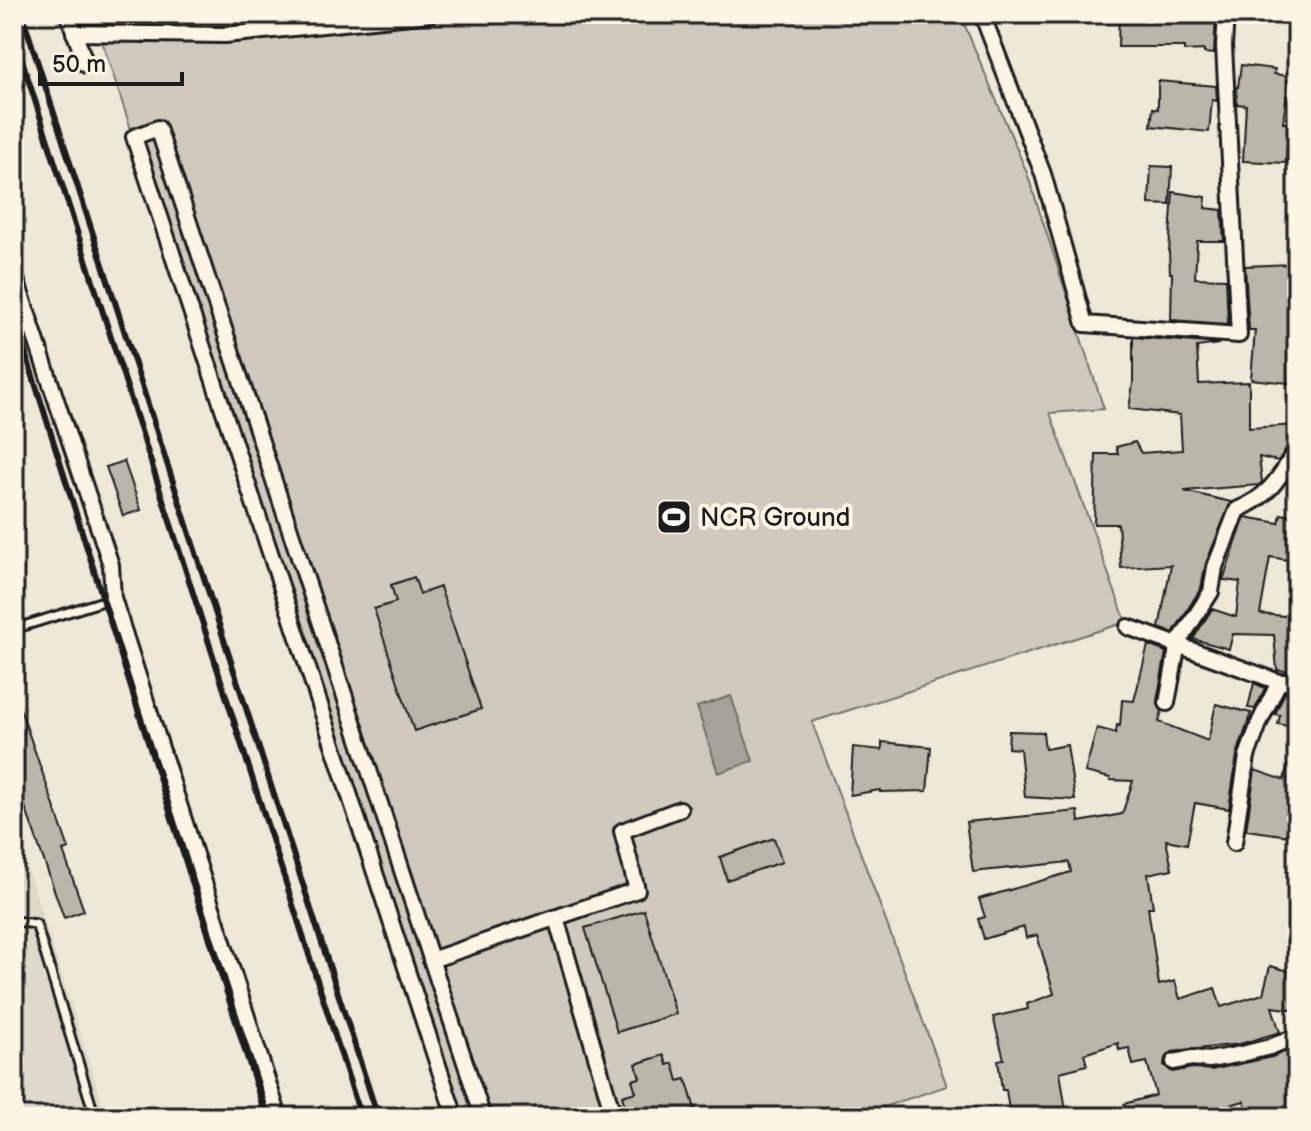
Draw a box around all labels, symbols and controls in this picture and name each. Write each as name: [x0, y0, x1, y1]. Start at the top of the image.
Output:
scale bar: [40, 36, 182, 86]
text: 50 m: [52, 50, 106, 79]
sports icon: NCR Ground: [655, 498, 693, 536]
place label: NCR Ground: [700, 503, 850, 534]

